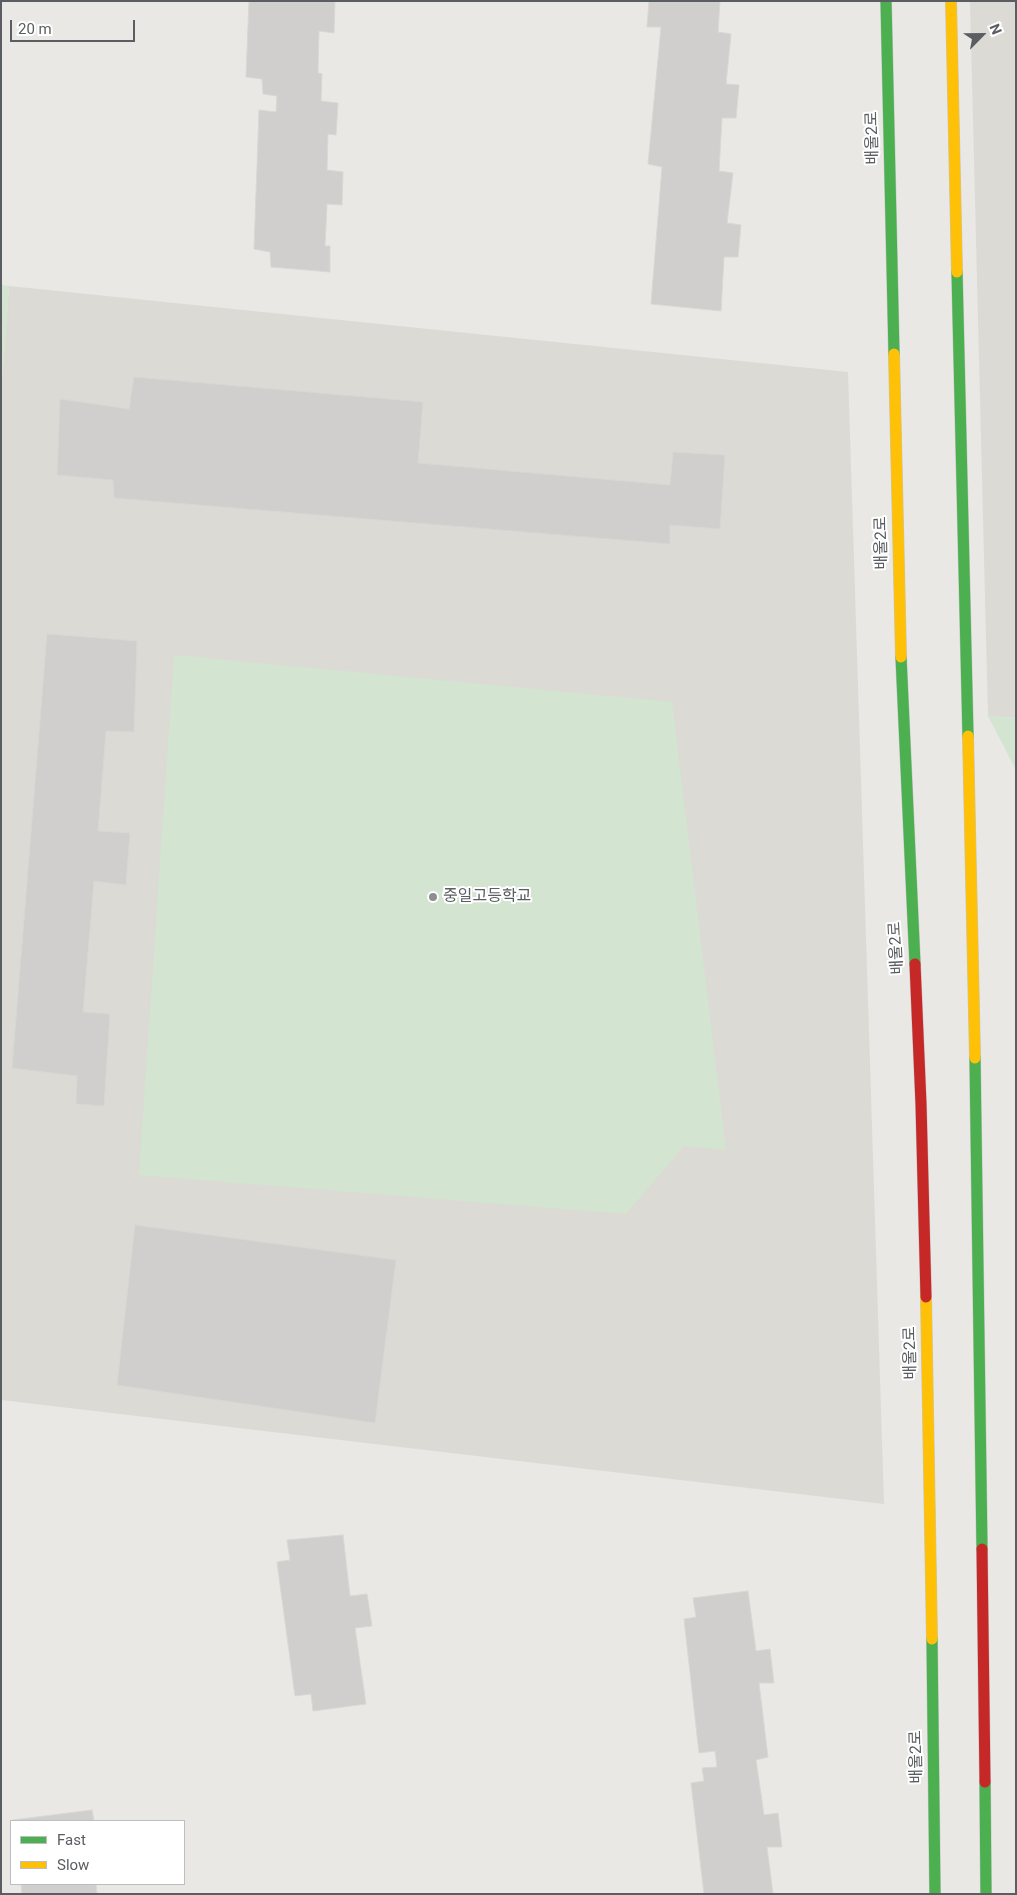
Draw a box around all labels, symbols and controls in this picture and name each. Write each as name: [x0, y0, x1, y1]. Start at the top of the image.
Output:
scale bar: [12, 10, 138, 42]
north arrow: [957, 10, 1007, 60]
text: 20 m: [18, 20, 52, 38]
text: N: [987, 21, 1005, 37]
street label: 배울2로: [863, 111, 883, 165]
street label: 배울2로: [872, 516, 892, 570]
place label: 중일고등학교: [443, 887, 531, 907]
marker: 중일고등학교: [427, 891, 439, 903]
street label: 배울2로: [886, 921, 908, 975]
street label: 배울2로: [901, 1326, 921, 1380]
street label: 배울2로: [907, 1730, 927, 1784]
legend: [10, 1820, 185, 1885]
text: Fast: [57, 1831, 86, 1849]
text: Slow: [57, 1856, 89, 1874]

